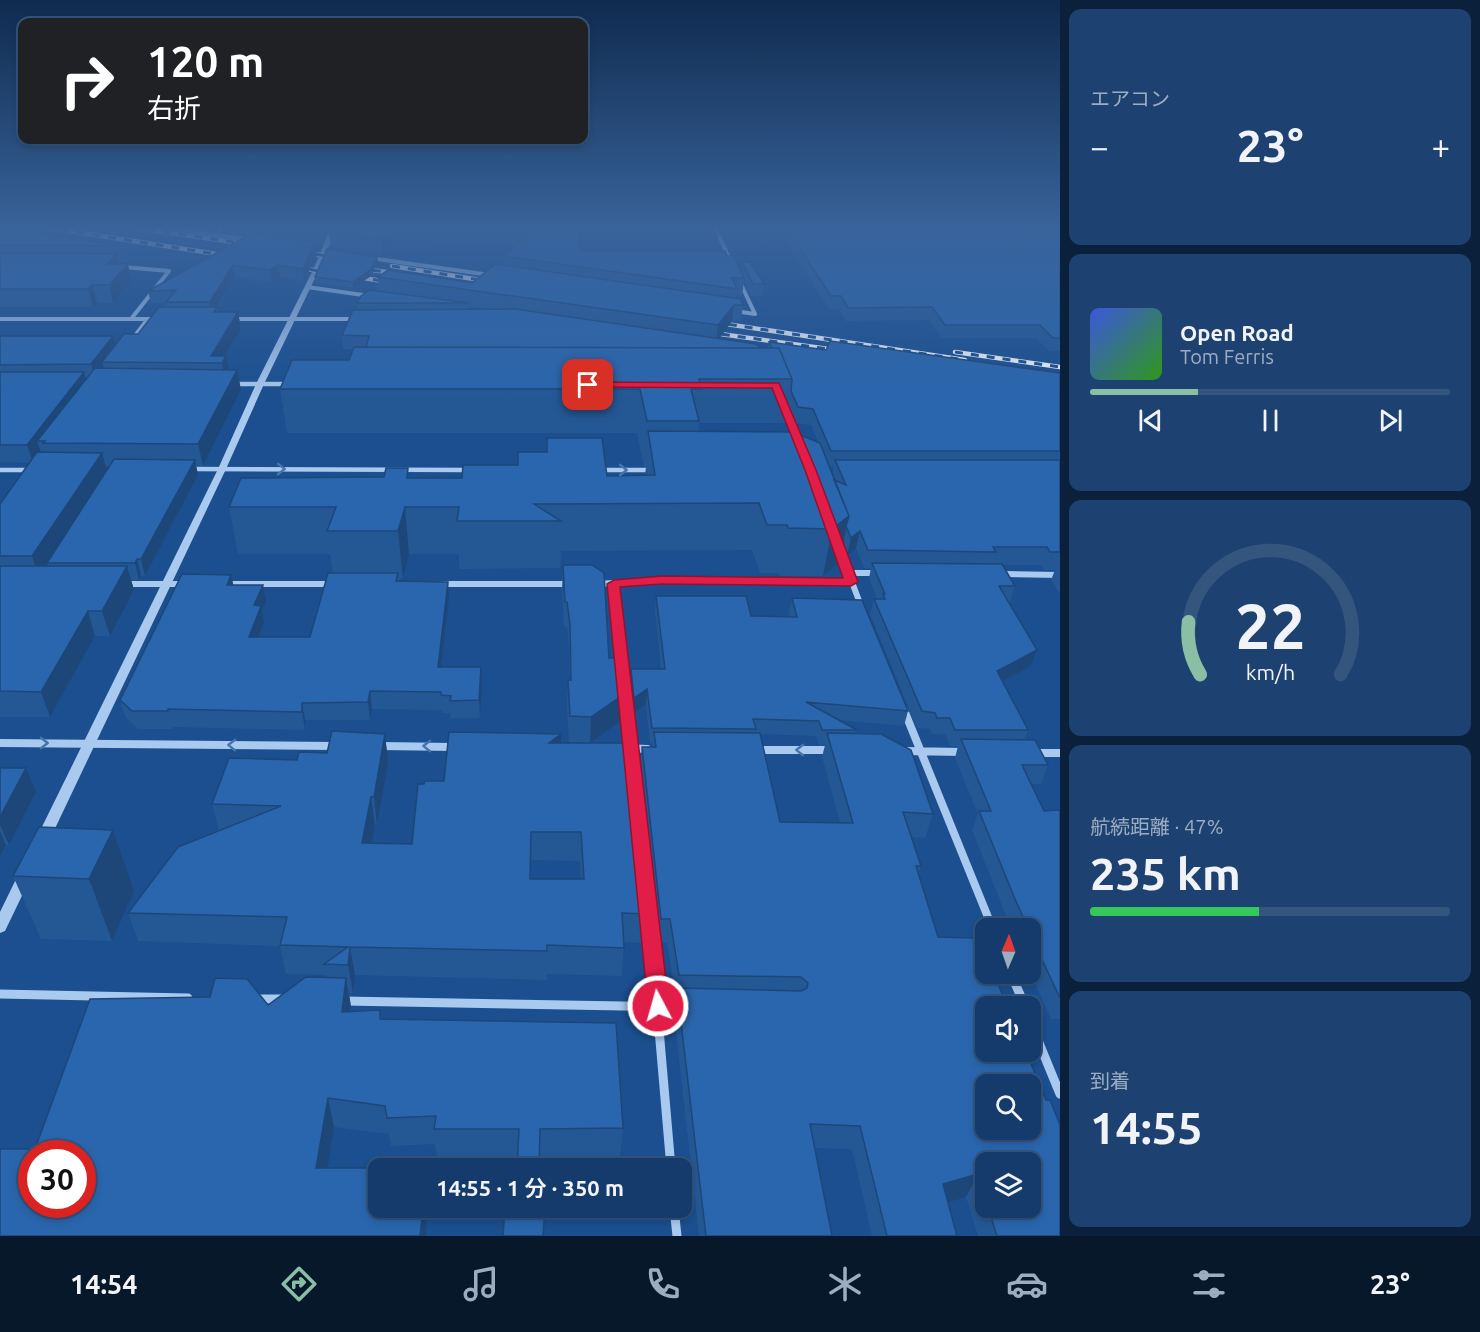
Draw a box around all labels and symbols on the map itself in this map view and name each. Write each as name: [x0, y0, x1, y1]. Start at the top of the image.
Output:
pin: [562, 359, 613, 410]
one-way arrow: [276, 463, 285, 475]
one-way arrow: [618, 464, 627, 476]
one-way arrow: [40, 737, 49, 749]
one-way arrow: [227, 738, 236, 751]
one-way arrow: [422, 740, 431, 753]
one-way arrow: [795, 744, 804, 756]
north arrow: [975, 918, 1041, 984]
position arrow: [626, 974, 690, 1038]
speed limit sign: 30: [18, 1140, 96, 1218]

